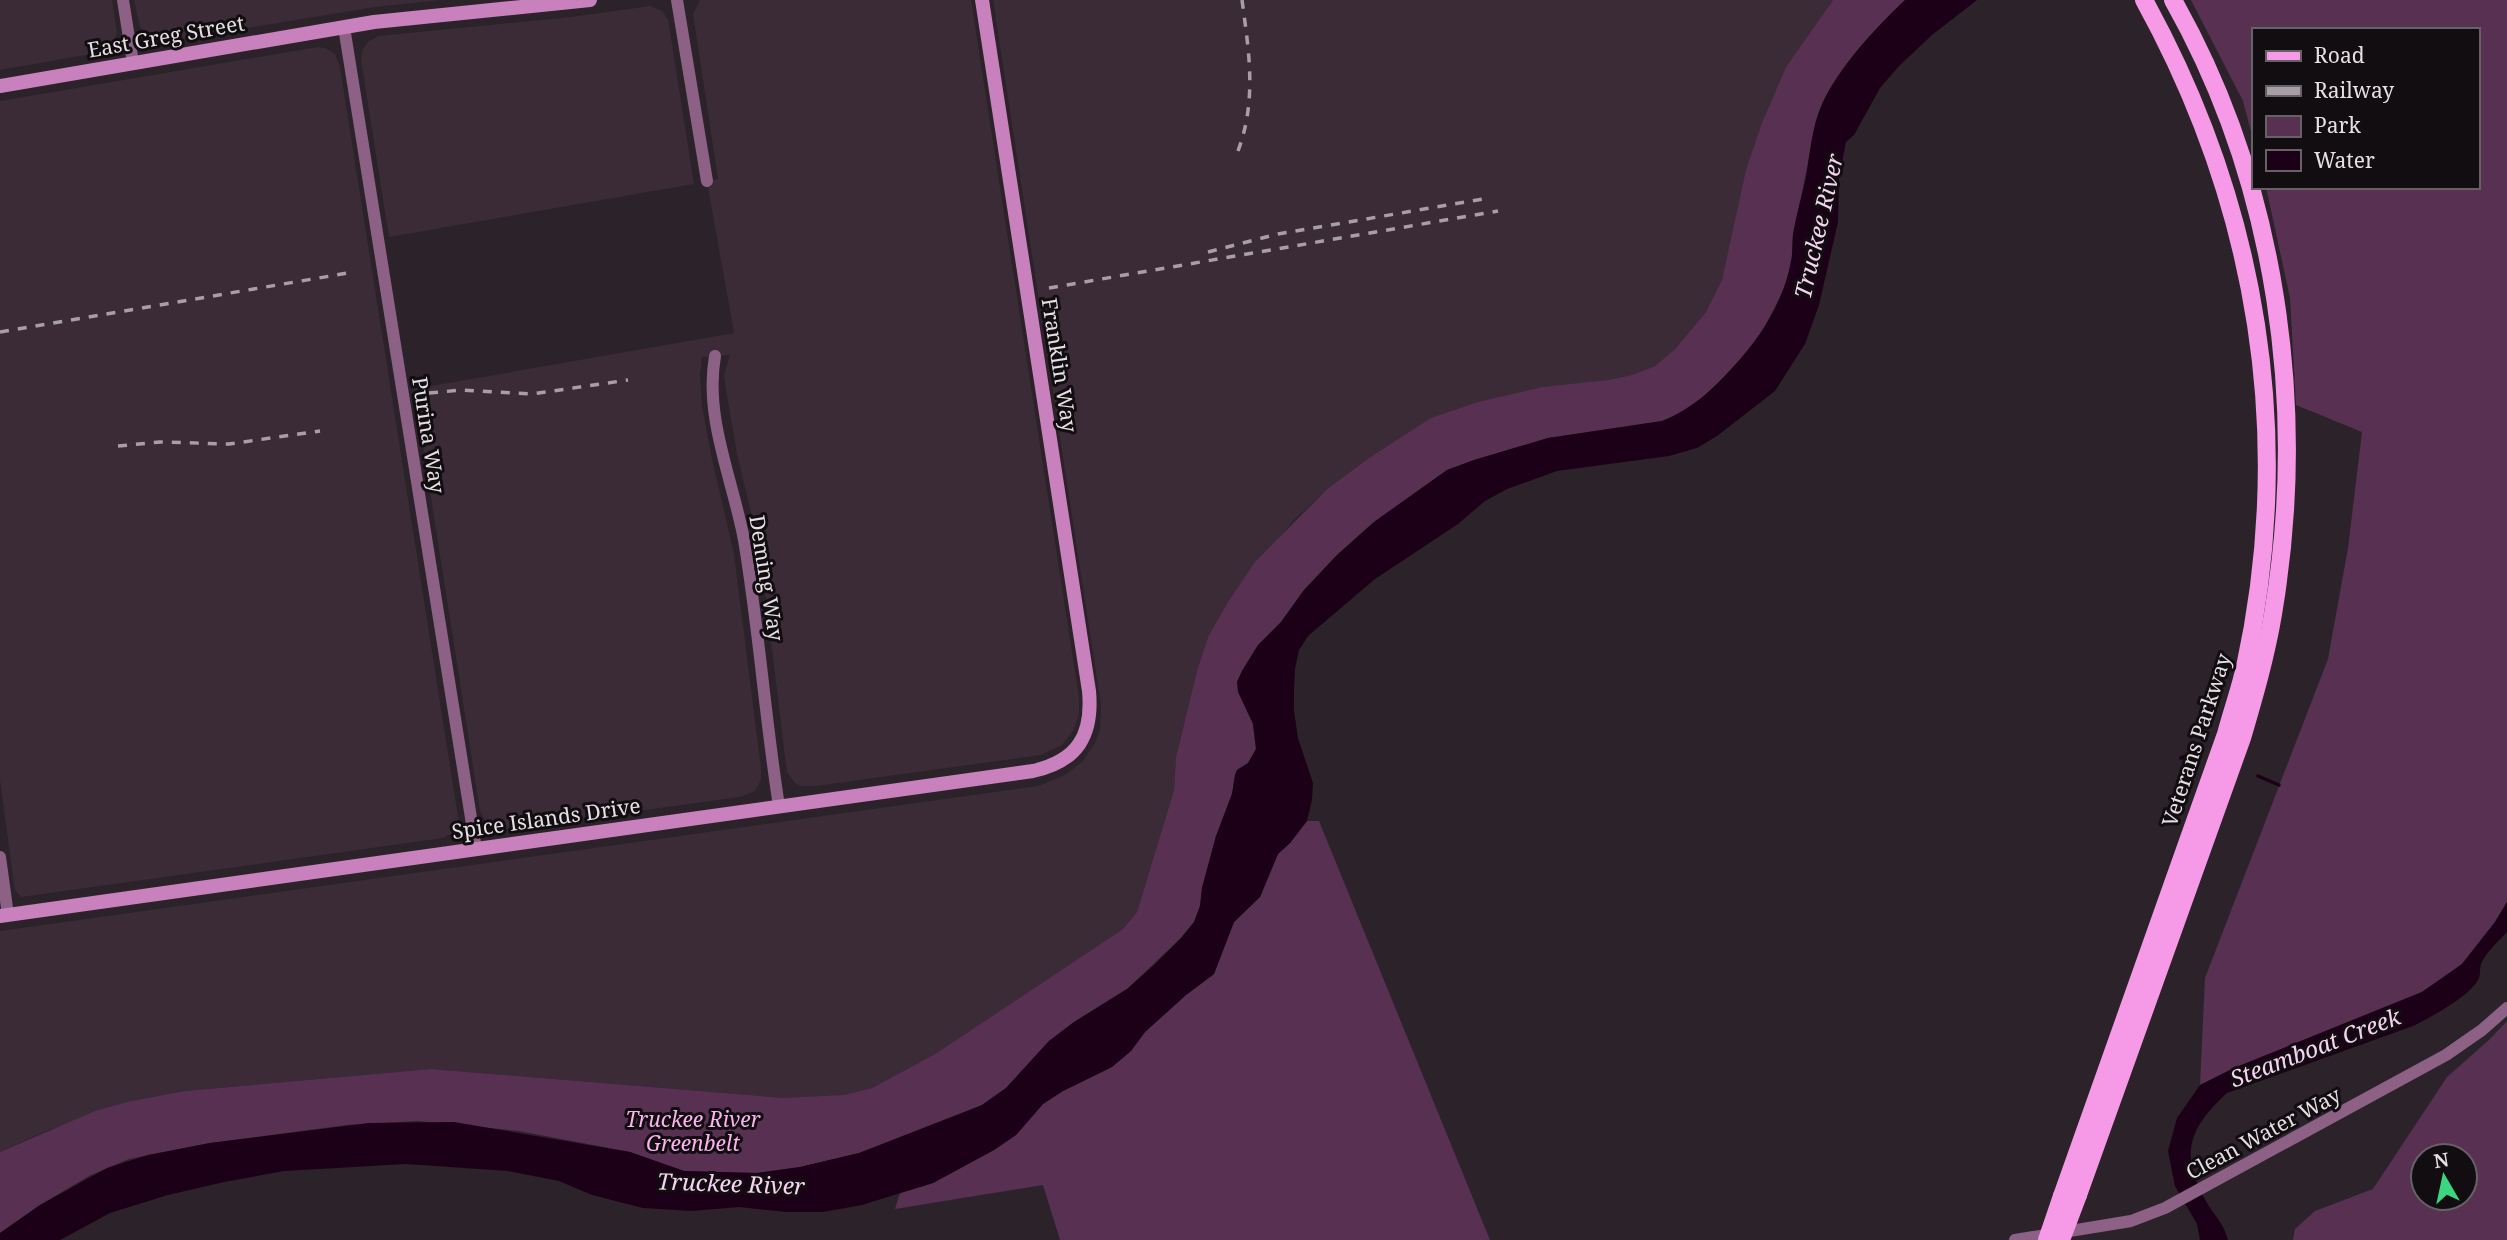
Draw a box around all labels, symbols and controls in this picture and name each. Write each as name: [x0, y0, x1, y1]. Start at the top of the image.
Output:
street label: East Greg Street: [85, 8, 247, 64]
legend: [2252, 28, 2479, 189]
text: Road: [2314, 41, 2365, 69]
text: Railway: [2314, 76, 2394, 104]
text: Park: [2314, 111, 2361, 139]
text: Water: [2314, 146, 2375, 174]
water label: Truckee River: [1786, 150, 1850, 302]
street label: Franklin Way: [1036, 296, 1084, 434]
street label: Purina Way: [406, 375, 452, 495]
street label: Deming Way: [743, 513, 791, 643]
street label: Veterans Parkway: [2155, 650, 2237, 830]
street label: Spice Islands Drive: [450, 791, 642, 845]
water label: Steamboat Creek: [2225, 999, 2406, 1094]
street label: Clean Water Way: [2181, 1080, 2345, 1186]
park label: Truckee River Greenbelt: [625, 1105, 761, 1157]
north arrow: [2409, 1142, 2479, 1212]
text: N: [2432, 1146, 2451, 1174]
water label: Truckee River: [657, 1164, 806, 1202]

